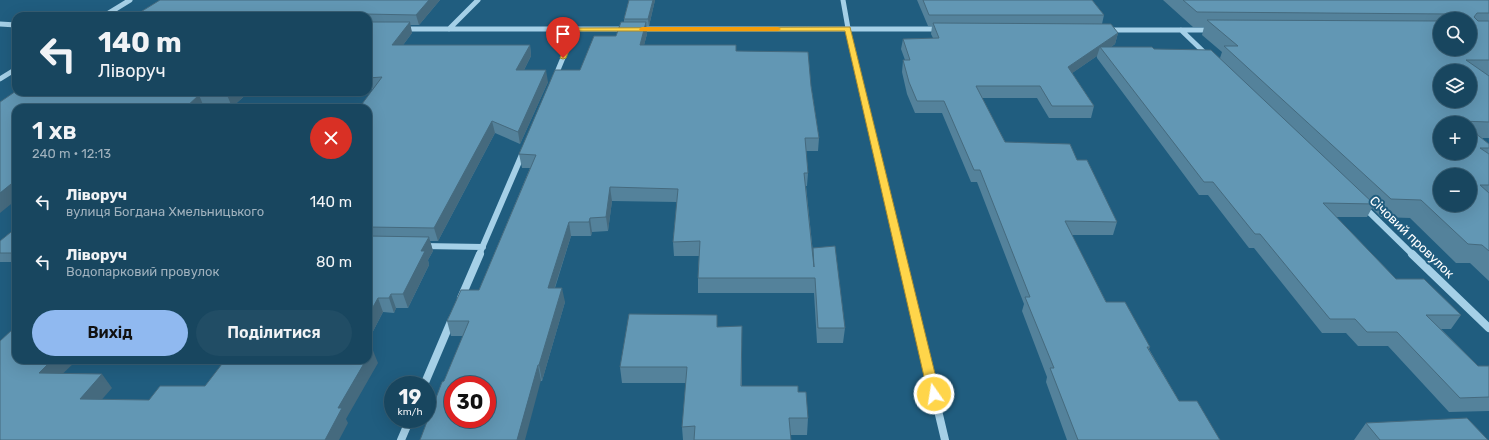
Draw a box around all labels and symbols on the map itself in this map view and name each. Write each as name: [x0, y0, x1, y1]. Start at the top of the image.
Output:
pin: [546, 17, 580, 58]
street label: Січовий провулок: [1367, 193, 1457, 281]
position arrow: [913, 373, 955, 415]
speed limit sign: 30: [444, 376, 496, 428]

